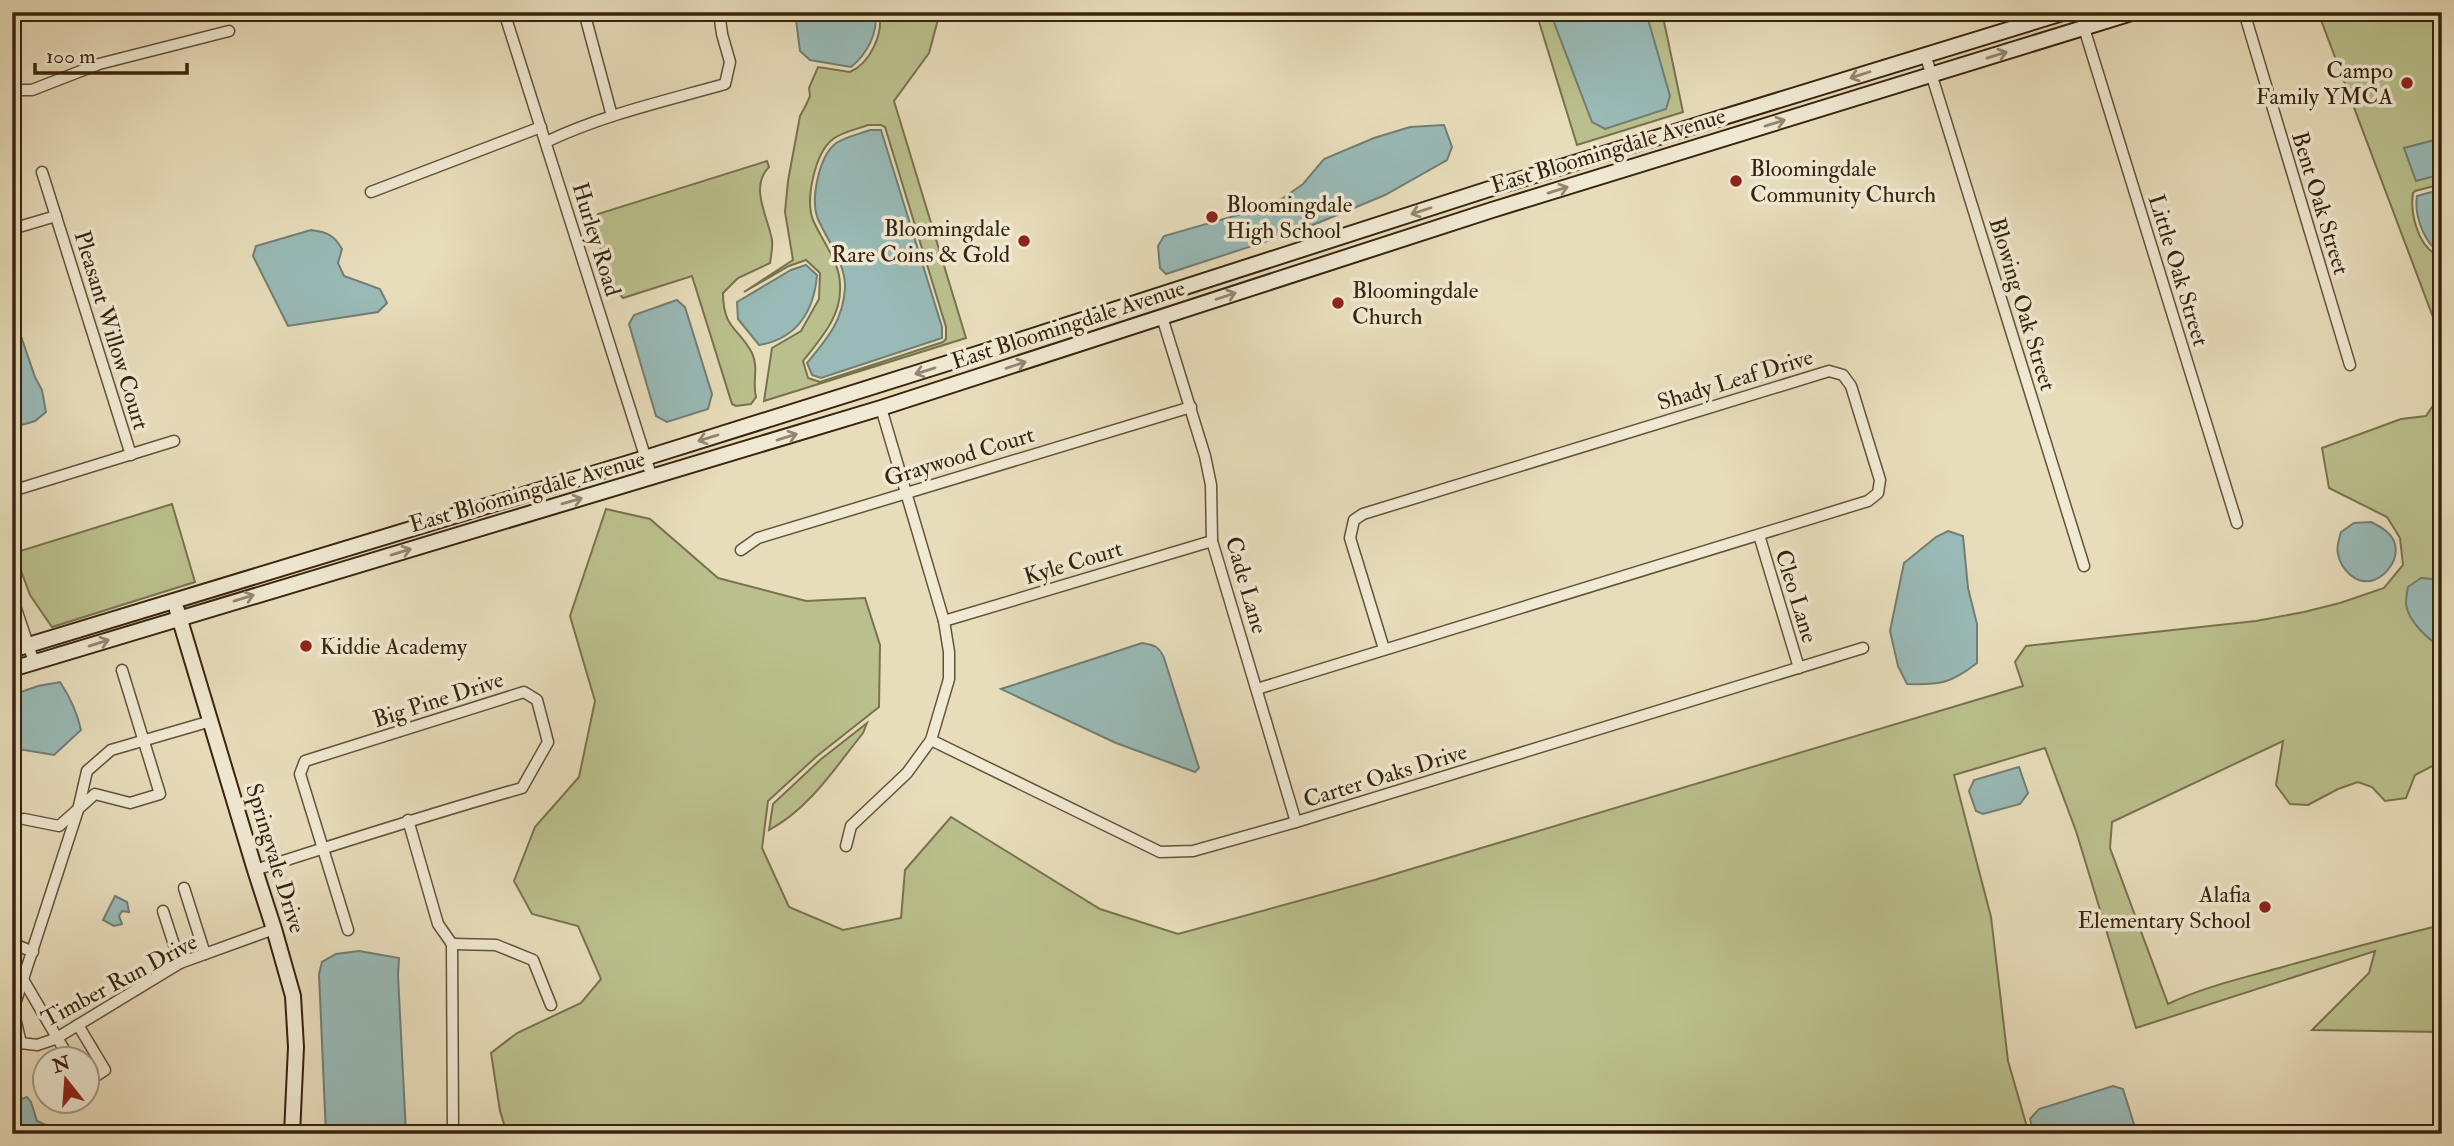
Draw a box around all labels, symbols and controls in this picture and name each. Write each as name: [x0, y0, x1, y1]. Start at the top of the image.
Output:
scale bar: [35, 32, 187, 76]
text: 100 m: [46, 43, 96, 70]
one-way arrow: [1985, 47, 2007, 60]
place label: Campo Family YMCA: [2256, 56, 2393, 111]
one-way arrow: [1849, 70, 1871, 83]
marker: Campo Family YMCA: [2399, 75, 2415, 91]
street label: East Bloomingdale Avenue: [1487, 101, 1729, 200]
one-way arrow: [1764, 116, 1786, 129]
street label: Bent Oak Street: [2285, 128, 2356, 278]
place label: Bloomingdale Community Church: [1750, 154, 1936, 209]
marker: Bloomingdale Community Church: [1728, 173, 1744, 189]
street label: Hurley Road: [565, 179, 628, 300]
one-way arrow: [1546, 182, 1568, 195]
place label: Bloomingdale High School: [1226, 190, 1353, 245]
street label: Little Oak Street: [2142, 191, 2215, 350]
one-way arrow: [1411, 206, 1433, 218]
marker: Bloomingdale High School: [1204, 209, 1220, 225]
place label: Bloomingdale Rare Coins & Gold: [831, 214, 1010, 269]
street label: Blowing Oak Street: [1982, 214, 2063, 394]
street label: Pleasant Willow Court: [67, 227, 156, 433]
marker: Bloomingdale Rare Coins & Gold: [1016, 233, 1032, 249]
street label: East Bloomingdale Avenue: [948, 273, 1189, 376]
place label: Bloomingdale Church: [1352, 276, 1479, 331]
one-way arrow: [1215, 289, 1237, 301]
marker: Bloomingdale Church: [1330, 295, 1346, 311]
street label: Shady Leaf Drive: [1654, 342, 1817, 417]
one-way arrow: [1005, 357, 1027, 370]
one-way arrow: [914, 365, 936, 378]
street label: Graywood Court: [881, 420, 1038, 493]
one-way arrow: [776, 429, 798, 442]
one-way arrow: [697, 433, 719, 446]
street label: East Bloomingdale Avenue: [406, 444, 649, 539]
one-way arrow: [561, 494, 583, 507]
street label: Cade Lane: [1219, 533, 1274, 637]
street label: Kyle Court: [1020, 534, 1126, 591]
one-way arrow: [390, 545, 412, 558]
street label: Cleo Lane: [1769, 546, 1825, 647]
one-way arrow: [233, 591, 255, 604]
place label: Kiddie Academy: [320, 632, 468, 661]
one-way arrow: [88, 635, 110, 648]
marker: Kiddie Academy: [298, 638, 314, 654]
street label: Big Pine Drive: [369, 665, 508, 734]
street label: Carter Oaks Drive: [1300, 737, 1471, 814]
street label: Springvale Drive: [238, 780, 312, 937]
place label: Alafia Elementary School: [2077, 880, 2252, 935]
marker: Alafia Elementary School: [2257, 899, 2273, 915]
street label: Timber Run Drive: [36, 927, 203, 1034]
north arrow: [32, 1044, 102, 1114]
text: N: [49, 1050, 74, 1079]

